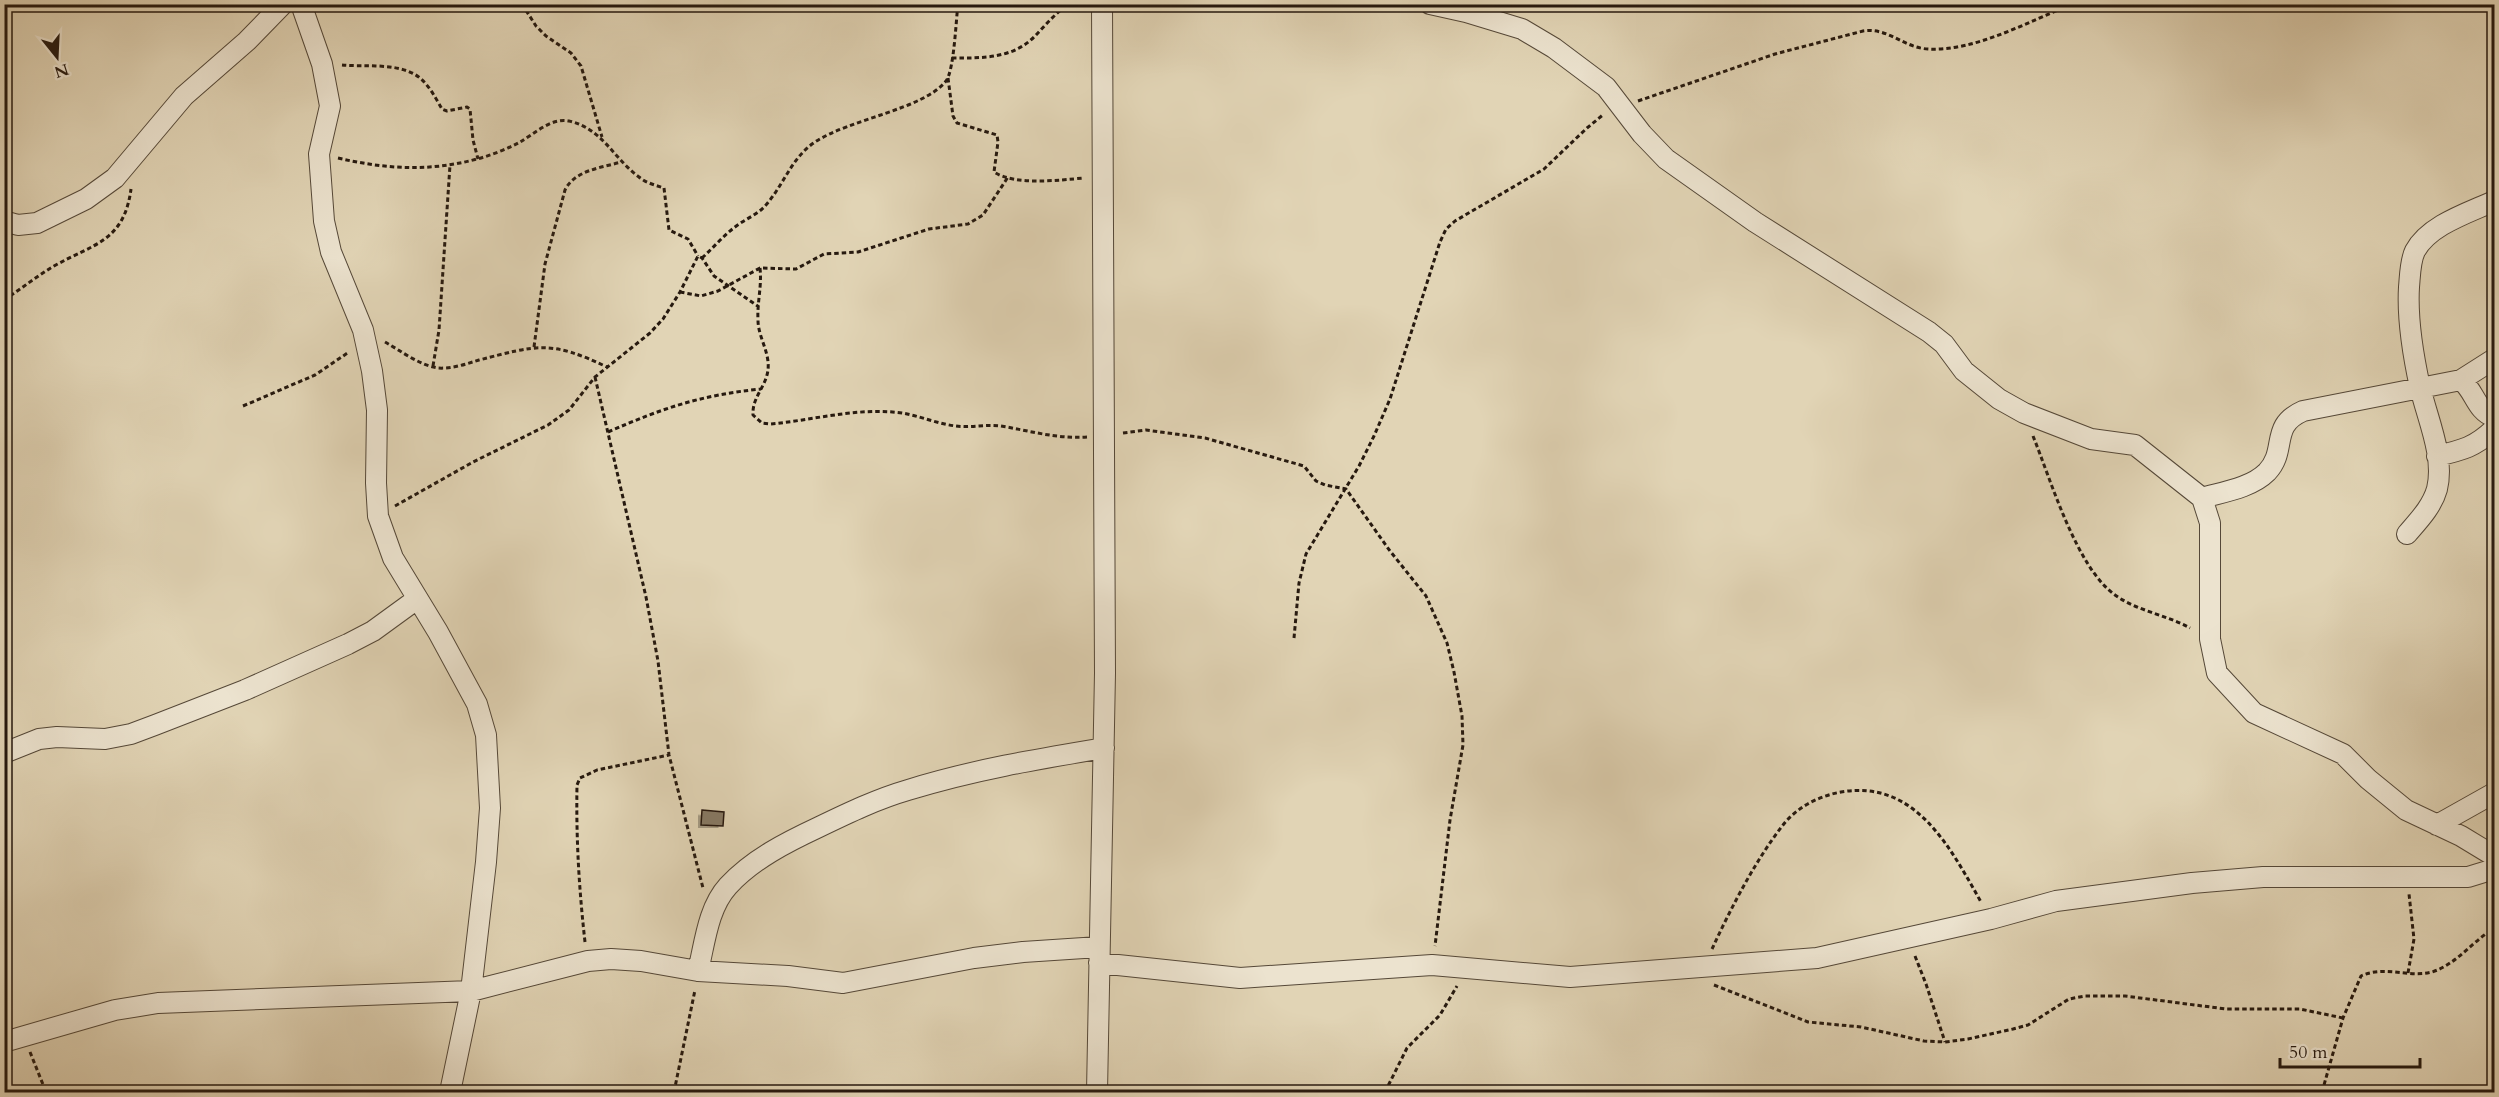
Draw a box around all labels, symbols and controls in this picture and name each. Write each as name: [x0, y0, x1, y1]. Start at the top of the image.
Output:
north arrow: [27, 27, 87, 87]
text: N: [51, 58, 71, 83]
scale bar: [2280, 1031, 2420, 1069]
text: 50 m: [2289, 1040, 2328, 1065]

